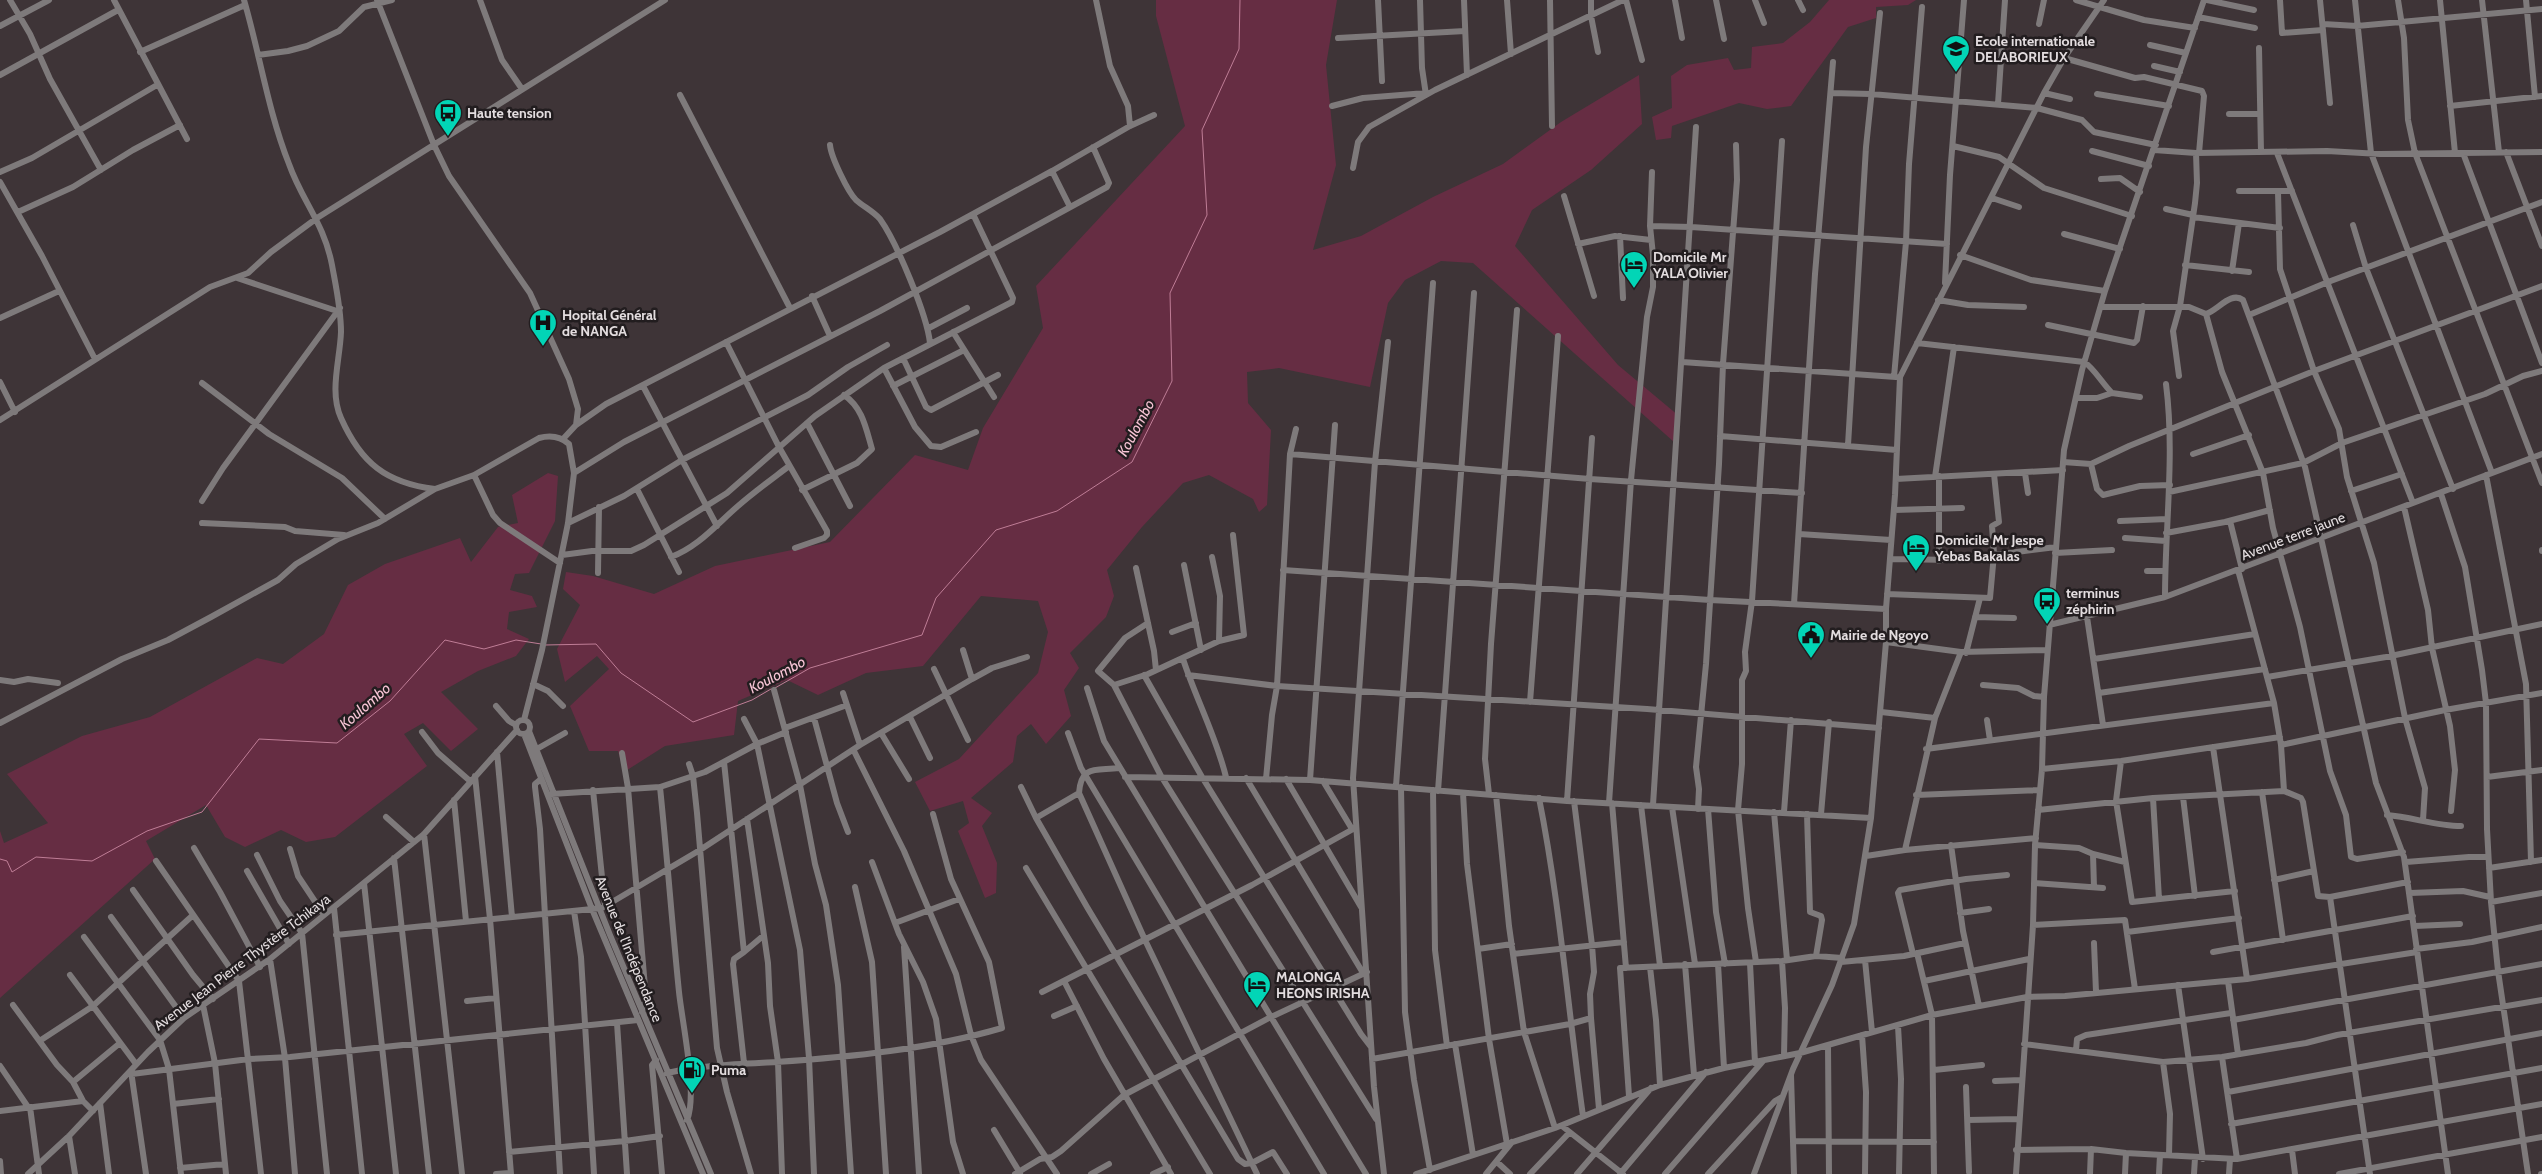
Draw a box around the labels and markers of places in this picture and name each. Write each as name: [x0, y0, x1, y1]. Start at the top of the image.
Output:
place label: Ecole internationale DELABORIEUX: [1975, 32, 2095, 66]
school or university icon: Ecole internationale DELABORIEUX: [1941, 34, 1971, 73]
bus stop icon: Haute tension: [433, 98, 463, 137]
place label: Haute tension: [467, 104, 552, 122]
place label: Domicile Mr YALA Olivier: [1652, 248, 1728, 282]
hotel icon: Domicile Mr YALA Olivier: [1619, 250, 1649, 289]
place label: Hopital Général de NANGA: [562, 306, 657, 340]
hospital icon: Hopital Général de NANGA: [528, 308, 558, 347]
place label: Domicile Mr Jespe Yebas Bakalas: [1934, 531, 2044, 565]
hotel icon: Domicile Mr Jespe Yebas Bakalas: [1901, 533, 1931, 572]
place label: terminus zéphirin: [2066, 584, 2120, 618]
bus stop icon: terminus zéphirin: [2032, 586, 2062, 625]
public building icon: Mairie de Ngoyo: [1796, 620, 1826, 659]
place label: Mairie de Ngoyo: [1830, 626, 1928, 644]
place label: MALONGA HEONS IRISHA: [1276, 968, 1370, 1002]
hotel icon: MALONGA HEONS IRISHA: [1242, 970, 1272, 1009]
fuel station icon: Puma: [677, 1055, 707, 1094]
place label: Puma: [711, 1061, 746, 1079]

